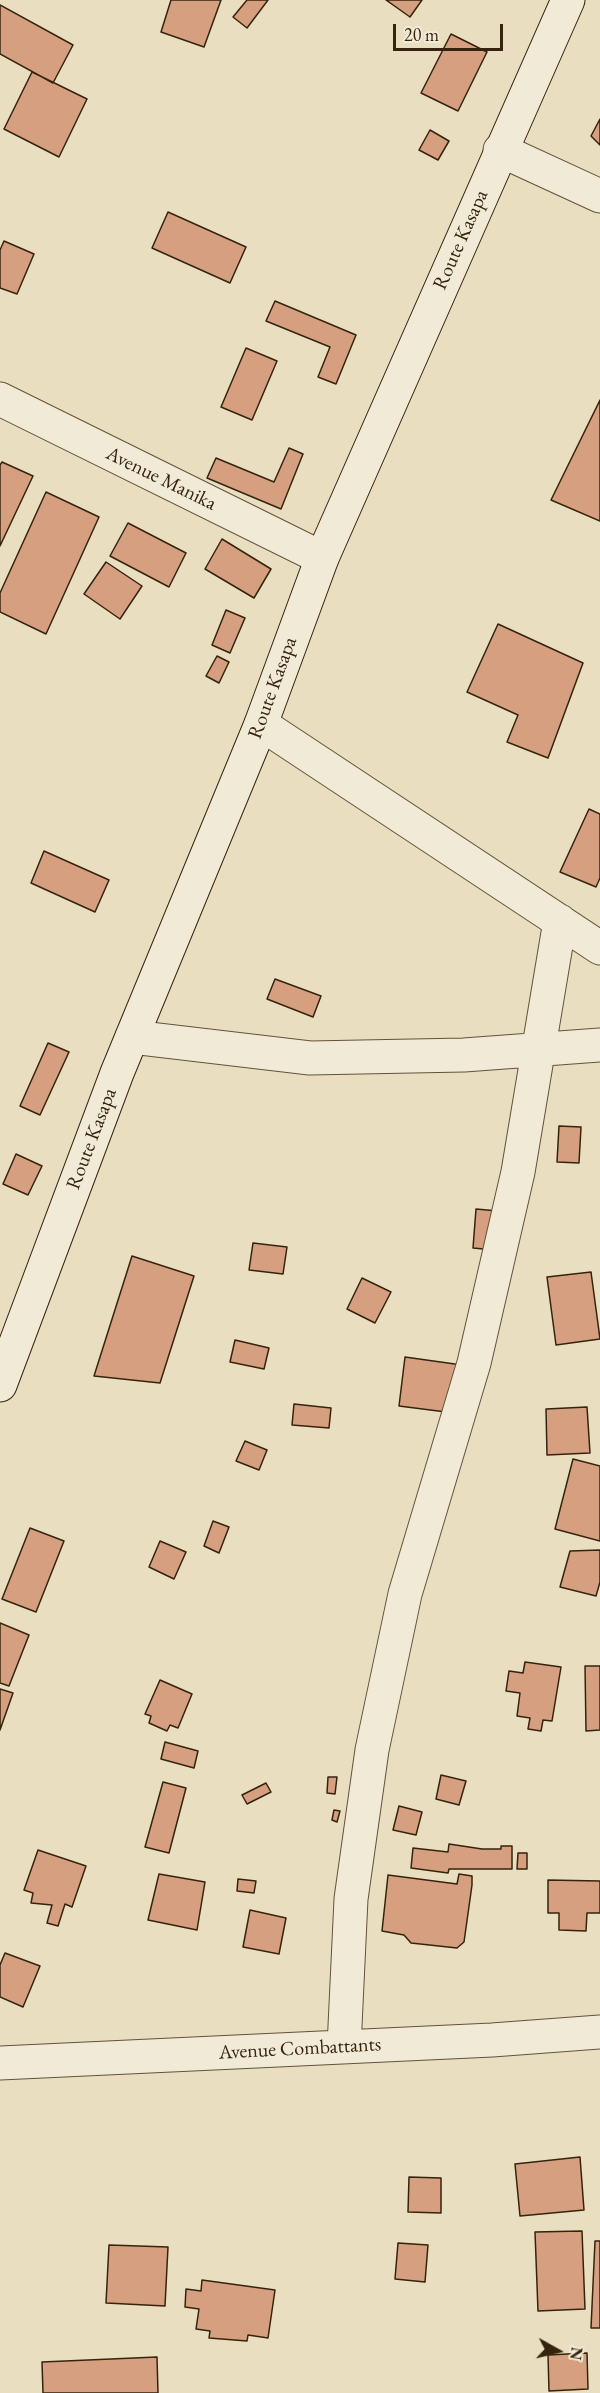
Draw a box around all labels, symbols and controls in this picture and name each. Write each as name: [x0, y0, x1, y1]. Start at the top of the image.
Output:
scale bar: [396, 12, 506, 50]
text: 20 m: [404, 23, 439, 46]
street label: Route Kasapa: [428, 186, 494, 294]
street label: Avenue Manika: [102, 442, 220, 516]
street label: Route Kasapa: [243, 634, 303, 742]
street label: Route Kasapa: [62, 1085, 122, 1193]
street label: Avenue Combattants: [218, 2033, 382, 2065]
north arrow: [528, 2321, 588, 2381]
text: N: [565, 2346, 588, 2361]

